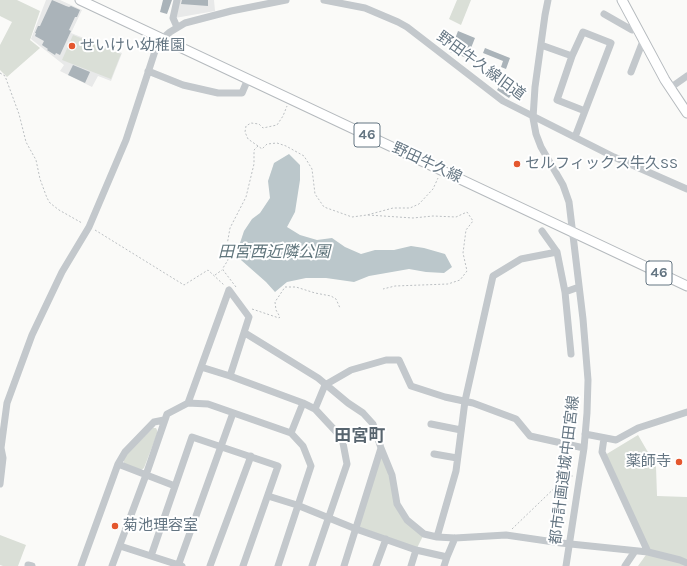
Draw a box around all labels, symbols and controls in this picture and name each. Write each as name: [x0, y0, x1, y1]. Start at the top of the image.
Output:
street label: 野田牛久線旧道: [433, 28, 529, 104]
place label: せいけい幼稚園: [80, 37, 185, 55]
marker: せいけい幼稚園: [67, 41, 77, 51]
road number: 46: [354, 123, 380, 147]
street label: 野田牛久線: [389, 139, 465, 187]
place label: セルフィックス牛久SS: [525, 155, 678, 173]
marker: セルフィックス牛久SS: [512, 159, 522, 169]
water label: 田宮西近隣公園: [218, 242, 330, 262]
road number: 46: [646, 261, 672, 285]
street label: 都市計画道城中田宮線: [547, 394, 583, 546]
district label: 田宮町: [335, 426, 385, 446]
place label: 薬師寺: [626, 453, 671, 471]
marker: 薬師寺: [674, 457, 684, 467]
place label: 菊池理容室: [123, 517, 198, 535]
marker: 菊池理容室: [110, 521, 120, 531]

